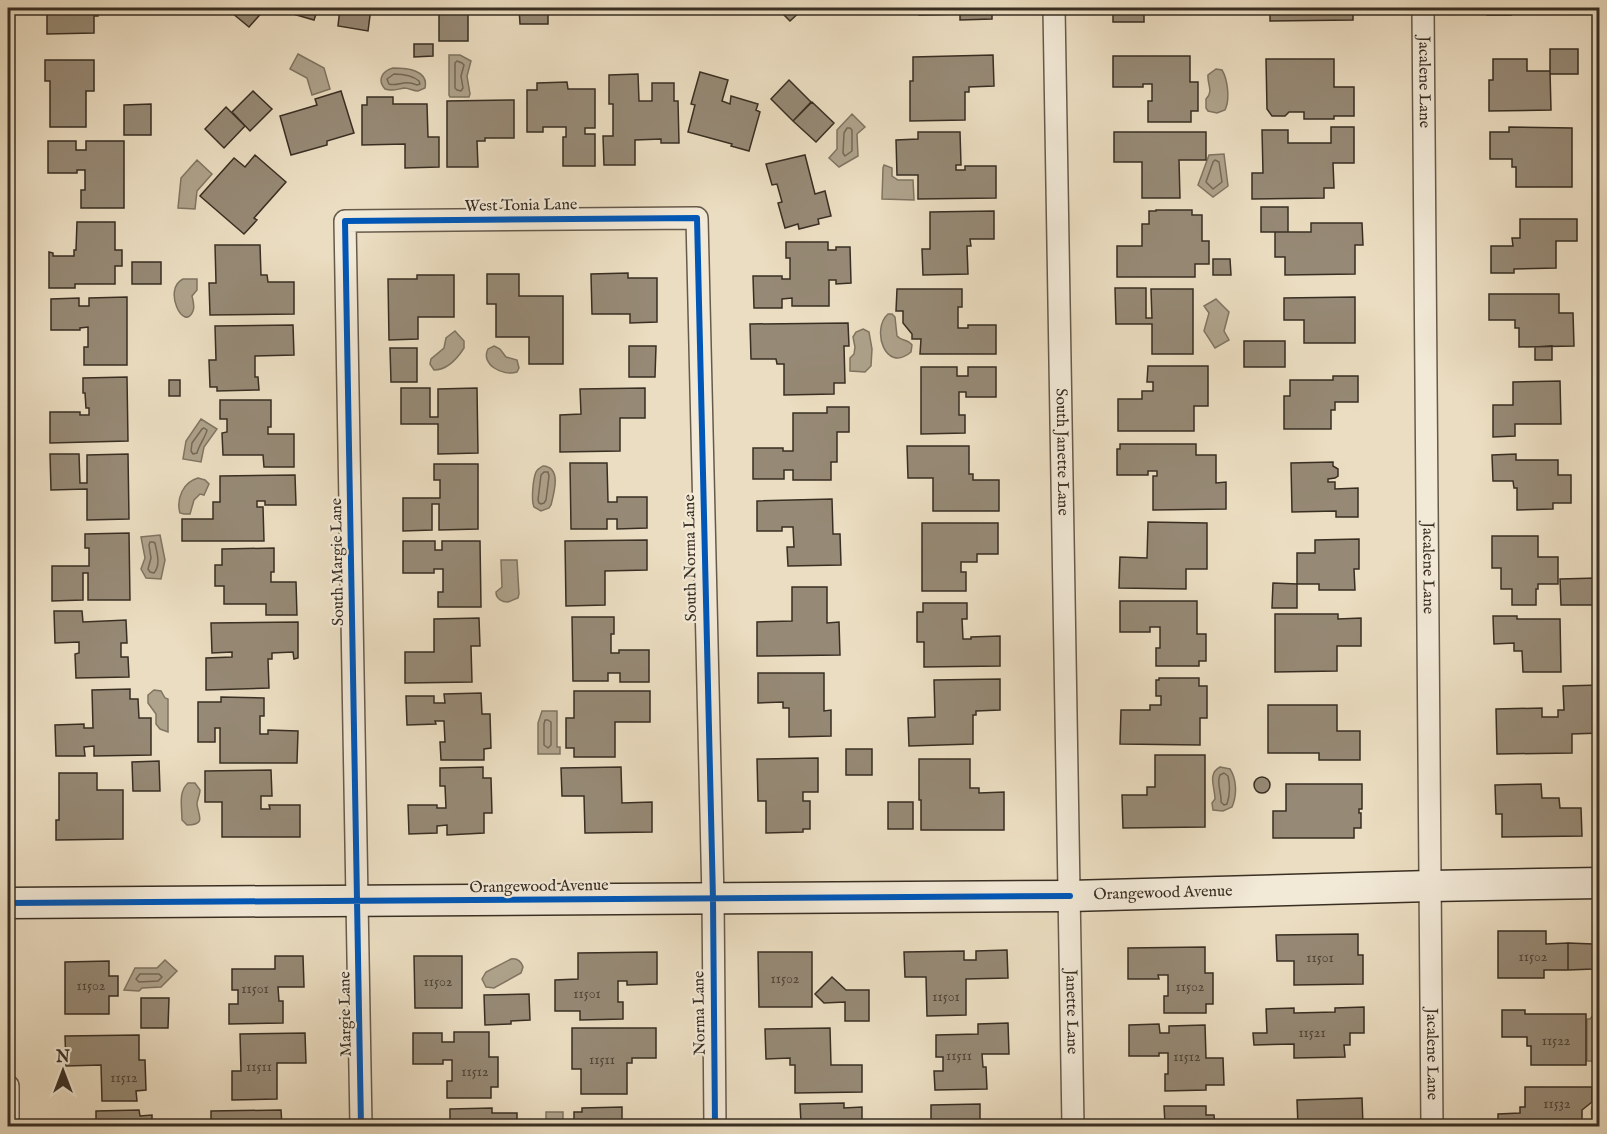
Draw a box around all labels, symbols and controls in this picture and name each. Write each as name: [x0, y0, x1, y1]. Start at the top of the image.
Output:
street label: Jacalene Lane: [1413, 34, 1434, 128]
street label: West Tonia Lane: [465, 195, 577, 217]
street label: South Janette Lane: [1050, 388, 1073, 516]
street label: South Norma Lane: [680, 494, 702, 622]
street label: South Margie Lane: [327, 498, 349, 626]
street label: Jacalene Lane: [1417, 520, 1438, 614]
street label: Orangewood Avenue: [469, 876, 609, 898]
street label: Orangewood Avenue: [1093, 881, 1233, 905]
house number: 11502: [1519, 948, 1548, 966]
house number: 11501: [1306, 949, 1334, 967]
street label: Janette Lane: [1060, 967, 1082, 1054]
street label: Norma Lane: [689, 970, 711, 1056]
house number: 11502: [771, 970, 800, 988]
street label: Margie Lane: [335, 971, 357, 1057]
house number: 11502: [424, 973, 453, 991]
house number: 11502: [77, 977, 106, 995]
house number: 11502: [1176, 978, 1205, 996]
house number: 11501: [241, 980, 269, 998]
house number: 11501: [573, 985, 601, 1003]
house number: 11501: [932, 988, 960, 1006]
street label: Jacalene Lane: [1421, 1006, 1442, 1100]
house number: 11521: [1298, 1024, 1326, 1042]
house number: 11522: [1542, 1032, 1571, 1050]
north arrow: [33, 1041, 93, 1101]
house number: 11511: [946, 1047, 972, 1065]
text: N: [55, 1048, 70, 1068]
house number: 11512: [1173, 1048, 1201, 1066]
house number: 11511: [589, 1051, 615, 1069]
house number: 11511: [246, 1058, 272, 1076]
house number: 11512: [461, 1063, 489, 1081]
house number: 11512: [110, 1069, 138, 1087]
house number: 11532: [1543, 1095, 1571, 1113]

